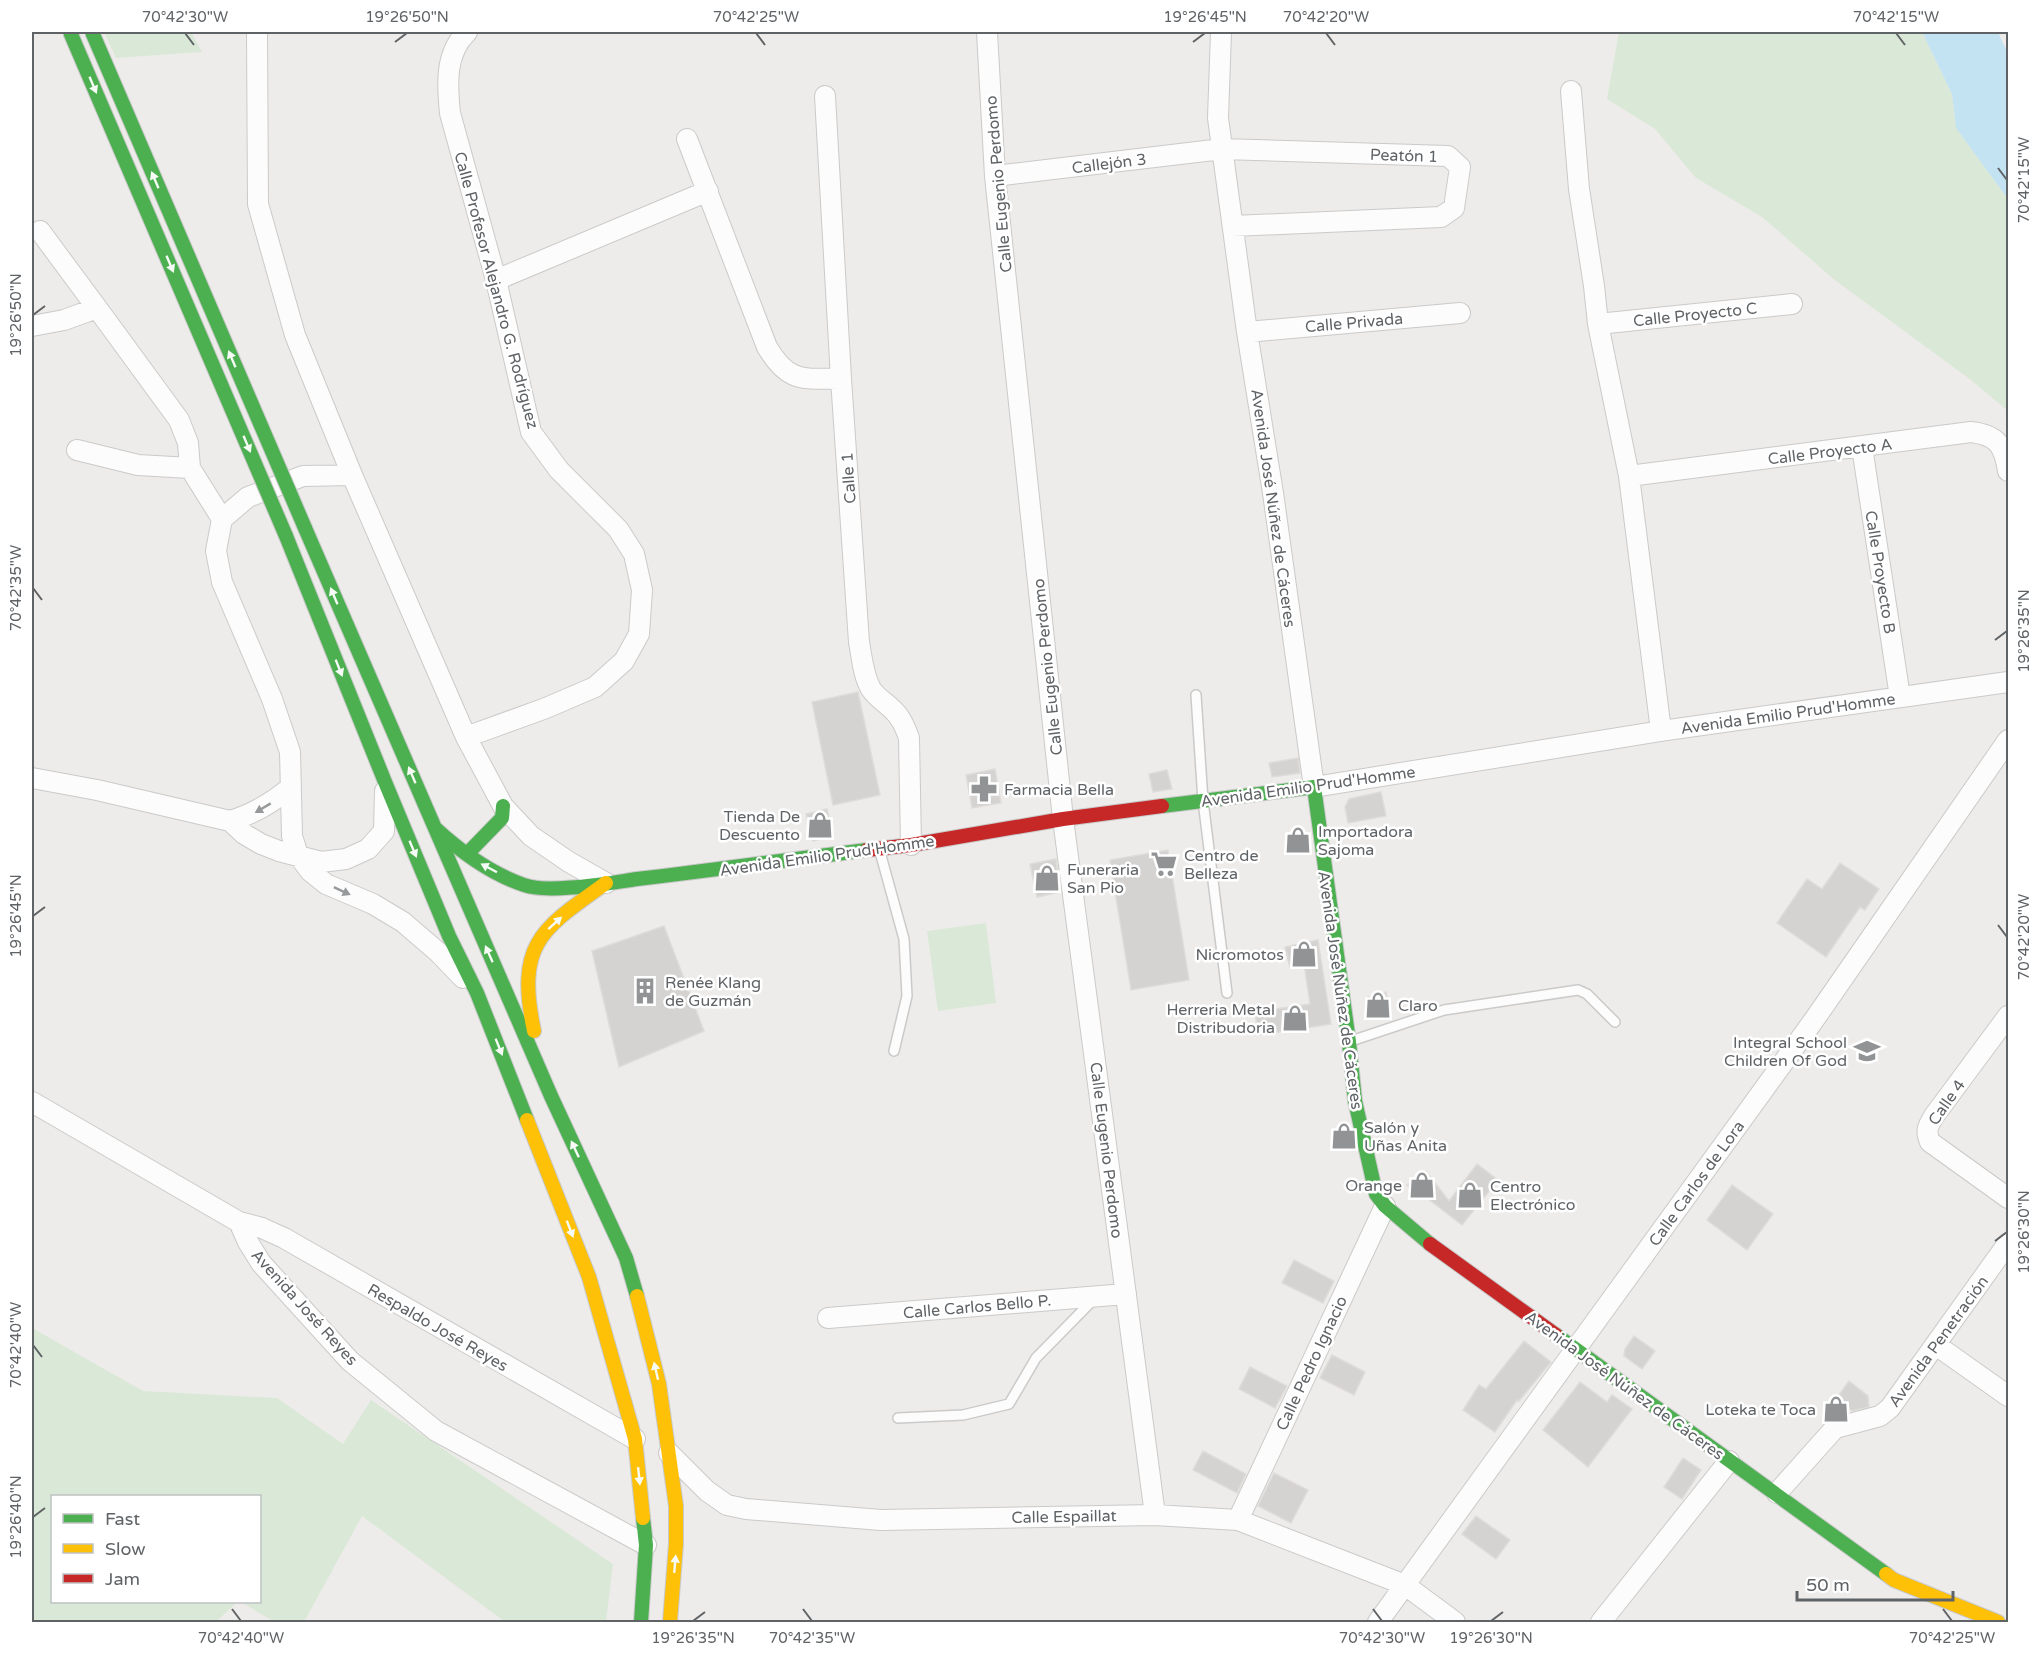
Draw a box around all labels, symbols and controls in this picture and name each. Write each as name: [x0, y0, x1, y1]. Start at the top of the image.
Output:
text: 70°42'30"W: [142, 8, 228, 26]
text: 19°26'50"N: [365, 8, 449, 26]
text: 70°42'25"W: [713, 8, 799, 26]
text: 19°26'45"N: [1163, 8, 1247, 26]
text: 70°42'20"W: [1283, 8, 1369, 26]
text: 70°42'15"W: [1853, 8, 1939, 26]
one-way arrow: [88, 77, 97, 94]
street label: Calle Eugenio Perdomo: [981, 95, 1017, 273]
text: 70°42'15"W: [2015, 137, 2033, 223]
street label: Peatón 1: [1370, 145, 1438, 167]
street label: Calle Profesor Alejandro G. Rodríguez: [449, 150, 543, 431]
street label: Callejón 3: [1071, 150, 1148, 178]
one-way arrow: [150, 170, 160, 188]
one-way arrow: [165, 256, 174, 273]
text: 19°26'50"N: [7, 273, 25, 357]
street label: Calle Proyecto C: [1632, 299, 1758, 331]
street label: Calle Privada: [1304, 309, 1404, 337]
one-way arrow: [227, 349, 237, 367]
street label: Avenida José Núñez de Cáceres: [1246, 388, 1300, 629]
street label: Calle Proyecto A: [1767, 434, 1894, 470]
one-way arrow: [242, 435, 252, 453]
street label: Calle 1: [837, 452, 861, 504]
street label: Calle Proyecto B: [1860, 509, 1900, 635]
text: 70°42'35"W: [7, 545, 25, 631]
street label: Calle Eugenio Perdomo: [1029, 578, 1067, 756]
one-way arrow: [330, 587, 339, 604]
text: 19°26'35"N: [2015, 589, 2033, 673]
one-way arrow: [334, 660, 344, 678]
street label: Avenida Emilio Prud'Homme: [1680, 689, 1897, 739]
street label: Avenida Emilio Prud'Homme: [1200, 762, 1417, 812]
one-way arrow: [407, 765, 417, 783]
pharmacy icon: Farmacia Bella: [969, 774, 999, 804]
place label: Farmacia Bella: [1004, 780, 1114, 800]
one-way arrow: [254, 803, 271, 813]
place label: Tienda De Descuento: [719, 807, 800, 845]
shop icon: Tienda De Descuento: [805, 810, 835, 840]
place label: Importadora Sajoma: [1318, 822, 1413, 860]
shop icon: Importadora Sajoma: [1283, 825, 1313, 855]
street label: Avenida Emilio Prud'Homme: [719, 831, 936, 881]
one-way arrow: [409, 840, 418, 858]
place label: Centro de Belleza: [1184, 846, 1259, 884]
supermarket icon: Centro de Belleza: [1149, 849, 1179, 879]
place label: Funeraria San Pio: [1067, 860, 1139, 898]
one-way arrow: [481, 863, 498, 873]
shop icon: Funeraria San Pio: [1032, 863, 1062, 893]
street label: Avenida José Núñez de Cáceres: [1313, 870, 1367, 1111]
text: 19°26'45"N: [7, 874, 25, 958]
one-way arrow: [334, 886, 352, 896]
text: 70°42'20"W: [2015, 894, 2033, 980]
one-way arrow: [547, 917, 562, 930]
shop icon: Nicromotos: [1289, 939, 1319, 969]
one-way arrow: [484, 944, 494, 962]
place label: Nicromotos: [1195, 945, 1284, 965]
place label: Renée Klang de Guzmán: [665, 973, 761, 1011]
building icon: Renée Klang de Guzmán: [630, 976, 660, 1006]
shop icon: Claro: [1363, 990, 1393, 1020]
place label: Claro: [1398, 996, 1438, 1016]
place label: Herreria Metal Distribudoria: [1166, 1000, 1275, 1038]
shop icon: Herreria Metal Distribudoria: [1280, 1003, 1310, 1033]
place label: Integral School Children Of God: [1724, 1033, 1847, 1071]
school or university icon: Integral School Children Of God: [1852, 1036, 1882, 1066]
one-way arrow: [495, 1038, 504, 1056]
street label: Calle Eugenio Perdomo: [1085, 1061, 1127, 1239]
street label: Calle 4: [1924, 1076, 1970, 1129]
street label: Calle Carlos de Lora: [1644, 1117, 1749, 1250]
place label: Salón y Uñas Anita: [1364, 1118, 1447, 1156]
shop icon: Salón y Uñas Anita: [1329, 1121, 1359, 1151]
one-way arrow: [571, 1141, 580, 1158]
shop icon: Orange: [1407, 1170, 1437, 1200]
place label: Orange: [1345, 1176, 1402, 1196]
place label: Centro Electrónico: [1490, 1177, 1575, 1215]
shop icon: Centro Electrónico: [1455, 1180, 1485, 1210]
text: 19°26'30"N: [2015, 1190, 2033, 1274]
one-way arrow: [565, 1220, 575, 1238]
street label: Avenida José Reyes: [247, 1245, 362, 1370]
street label: Avenida Penetración: [1884, 1272, 1993, 1411]
street label: Respaldo José Reyes: [364, 1279, 511, 1376]
street label: Calle Carlos Bello P.: [902, 1291, 1052, 1323]
street label: Calle Pedro Ignacio: [1272, 1293, 1352, 1434]
text: 70°42'40"W: [7, 1302, 25, 1388]
street label: Avenida José Núñez de Cáceres: [1521, 1307, 1728, 1465]
one-way arrow: [651, 1361, 660, 1380]
shop icon: Loteka te Toca: [1821, 1394, 1851, 1424]
place label: Loteka te Toca: [1705, 1400, 1816, 1420]
one-way arrow: [634, 1467, 644, 1486]
text: 19°26'40"N: [7, 1475, 25, 1559]
legend: [51, 1495, 261, 1603]
street label: Calle Espaillat: [1011, 1506, 1117, 1528]
text: Fast: [105, 1508, 140, 1530]
text: Slow: [105, 1538, 146, 1560]
one-way arrow: [670, 1555, 679, 1574]
scale bar: [1797, 1564, 1953, 1602]
text: Jam: [105, 1568, 140, 1590]
text: 50 m: [1806, 1574, 1850, 1596]
text: 70°42'40"W: [198, 1629, 284, 1647]
text: 19°26'35"N: [651, 1629, 735, 1647]
text: 70°42'35"W: [769, 1629, 855, 1647]
text: 70°42'30"W: [1339, 1629, 1425, 1647]
text: 19°26'30"N: [1449, 1629, 1533, 1647]
text: 70°42'25"W: [1909, 1629, 1995, 1647]

